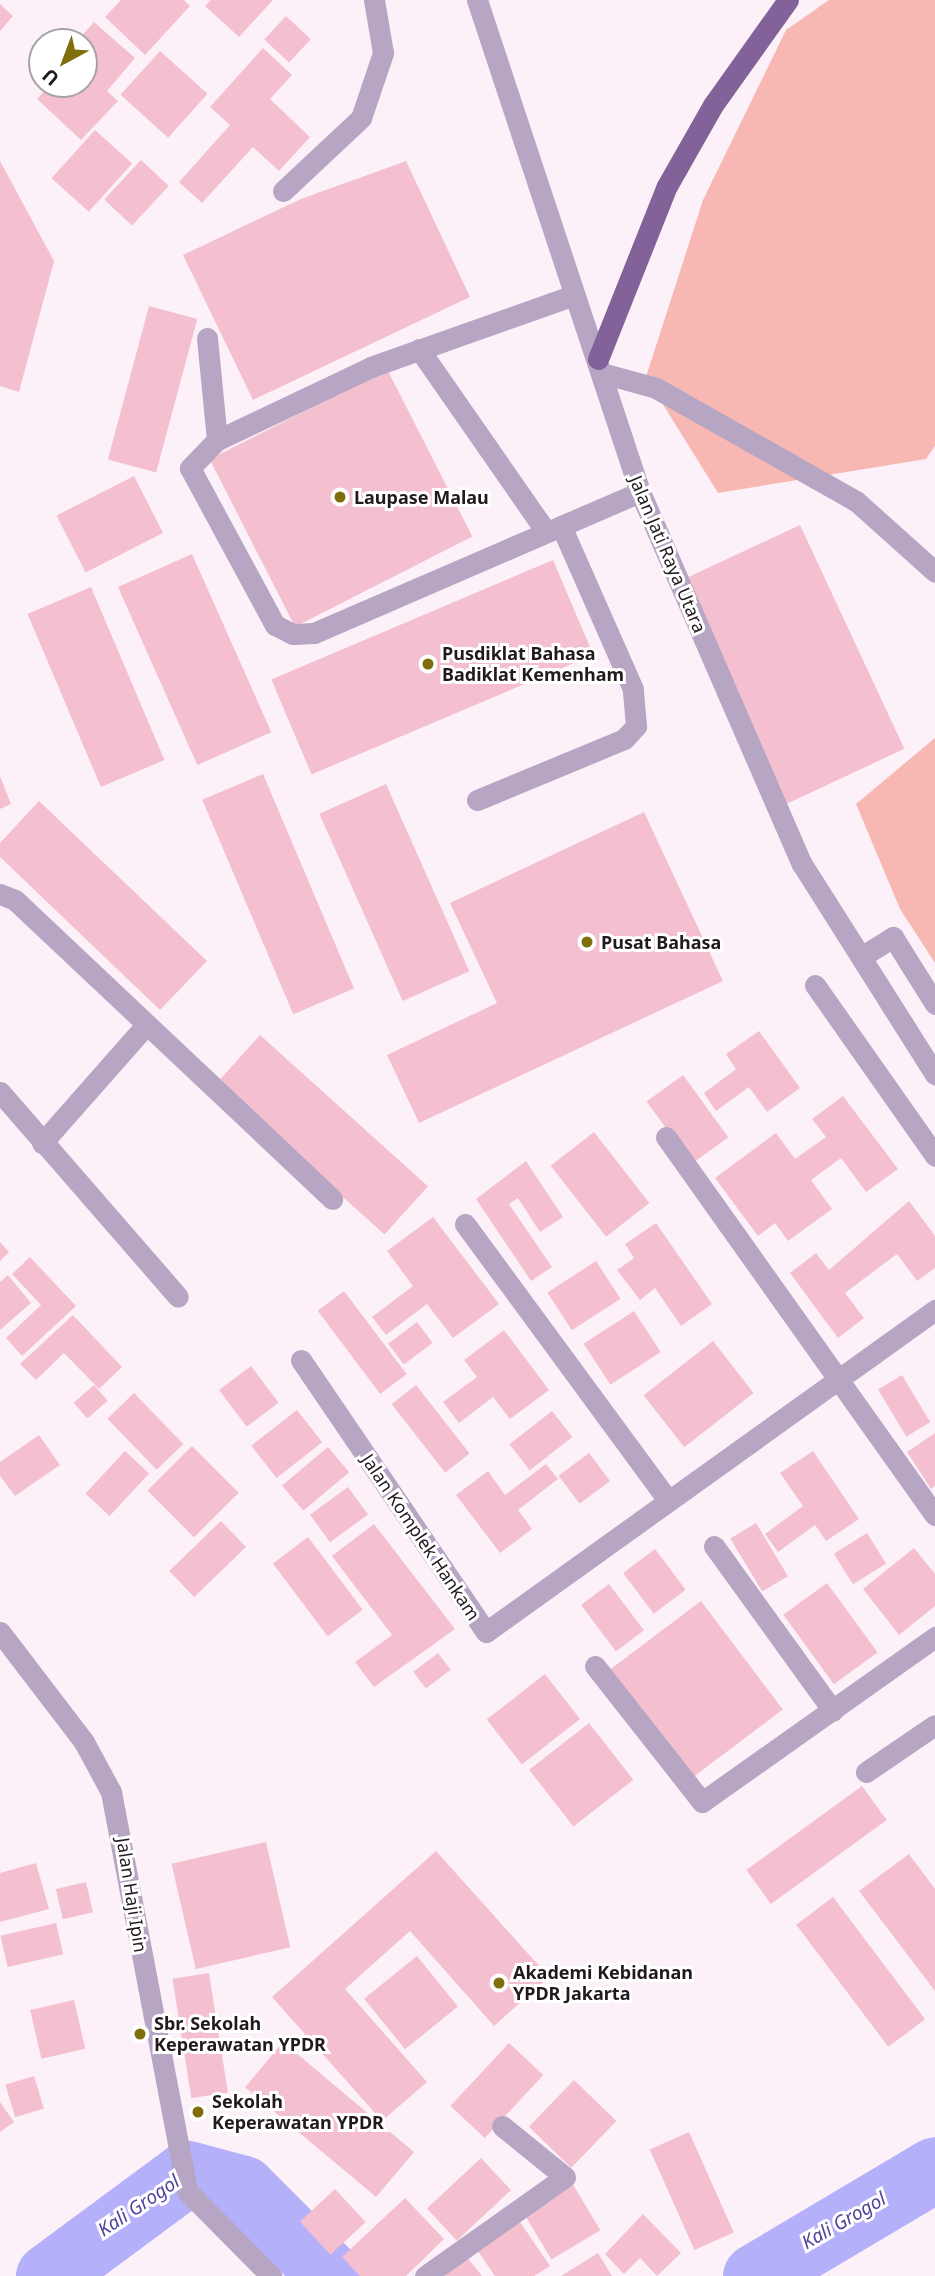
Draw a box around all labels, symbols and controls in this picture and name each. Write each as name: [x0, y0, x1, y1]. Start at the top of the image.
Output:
north arrow: [28, 28, 98, 98]
text: U: [37, 63, 64, 92]
street label: Jalan Jati Raya Utara: [625, 472, 711, 636]
place label: Laupase Malau: [354, 486, 489, 508]
marker: Laupase Malau: [332, 489, 348, 505]
place label: Pusdiklat Bahasa Badiklat Kemenham: [442, 643, 624, 686]
marker: Pusdiklat Bahasa Badiklat Kemenham: [420, 656, 436, 672]
place label: Pusat Bahasa: [601, 931, 721, 953]
marker: Pusat Bahasa: [579, 934, 595, 950]
street label: Jalan Komplek Hankam: [357, 1450, 485, 1624]
street label: Jalan Haji Ipin: [112, 1836, 152, 1954]
place label: Akademi Kebidanan YPDR Jakarta: [513, 1962, 693, 2004]
marker: Akademi Kebidanan YPDR Jakarta: [491, 1975, 507, 1991]
place label: Sbr. Sekolah Keperawatan YPDR: [154, 2013, 326, 2056]
marker: Sbr. Sekolah Keperawatan YPDR: [132, 2026, 148, 2042]
place label: Sekolah Keperawatan YPDR: [212, 2091, 384, 2134]
marker: Sekolah Keperawatan YPDR: [190, 2104, 206, 2120]
water label: Kali Grogol: [94, 2170, 184, 2242]
water label: Kali Grogol: [798, 2188, 890, 2254]

